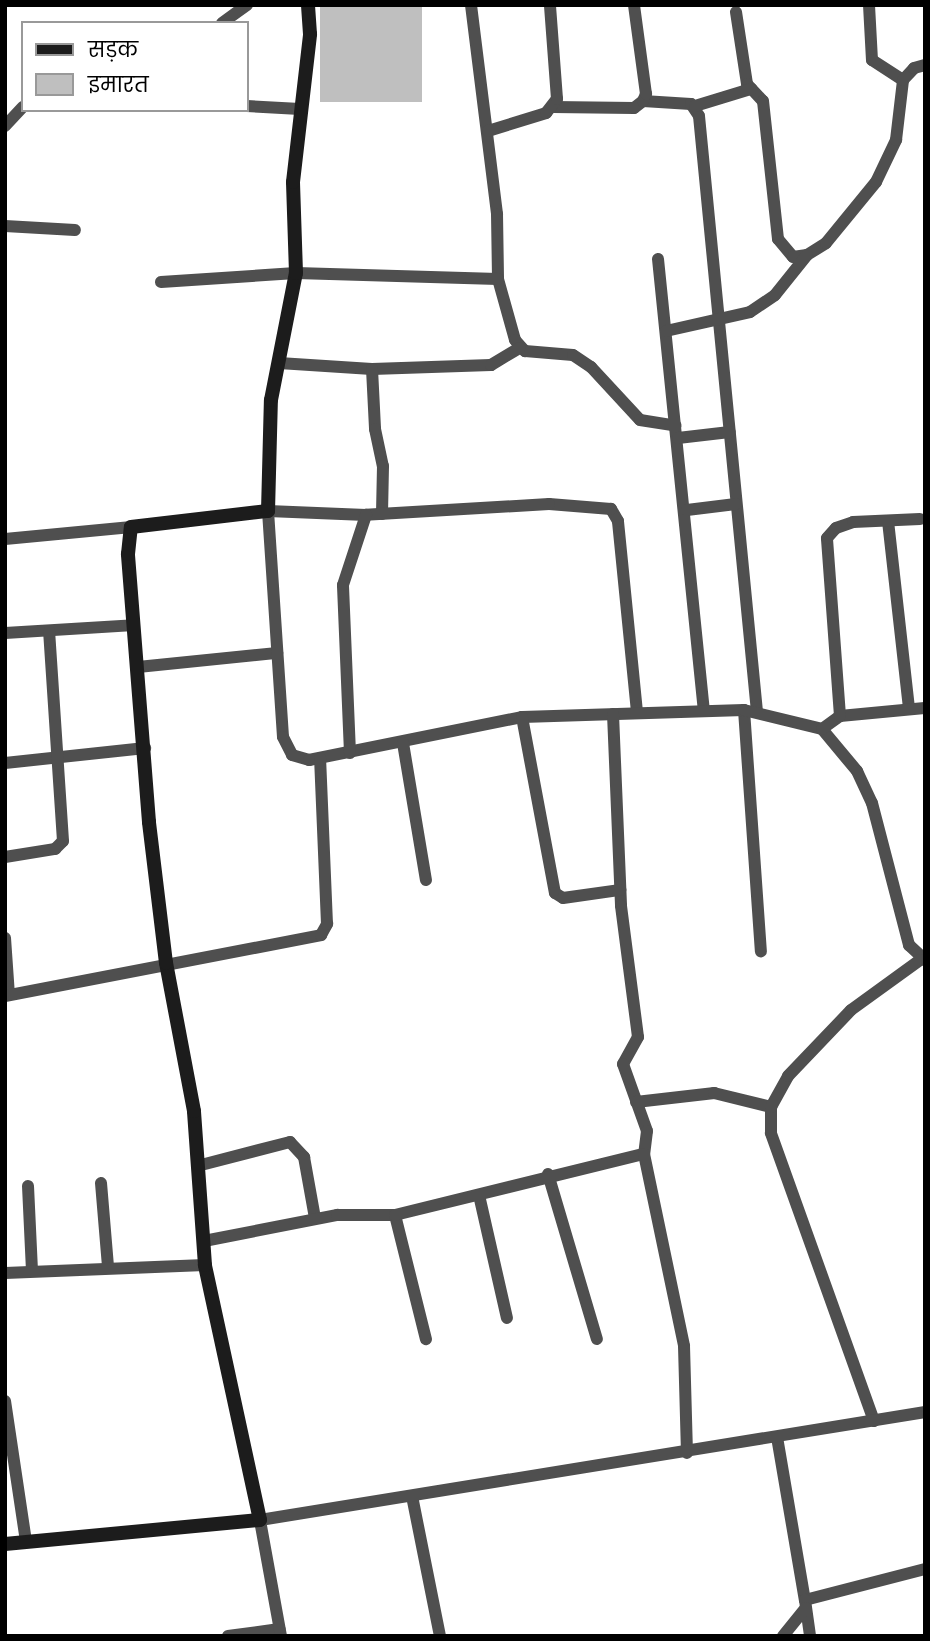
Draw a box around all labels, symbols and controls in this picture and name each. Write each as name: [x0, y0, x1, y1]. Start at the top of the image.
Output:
legend: [21, 21, 248, 112]
text: सड़क: [88, 35, 138, 64]
text: इमारत: [88, 70, 149, 99]

